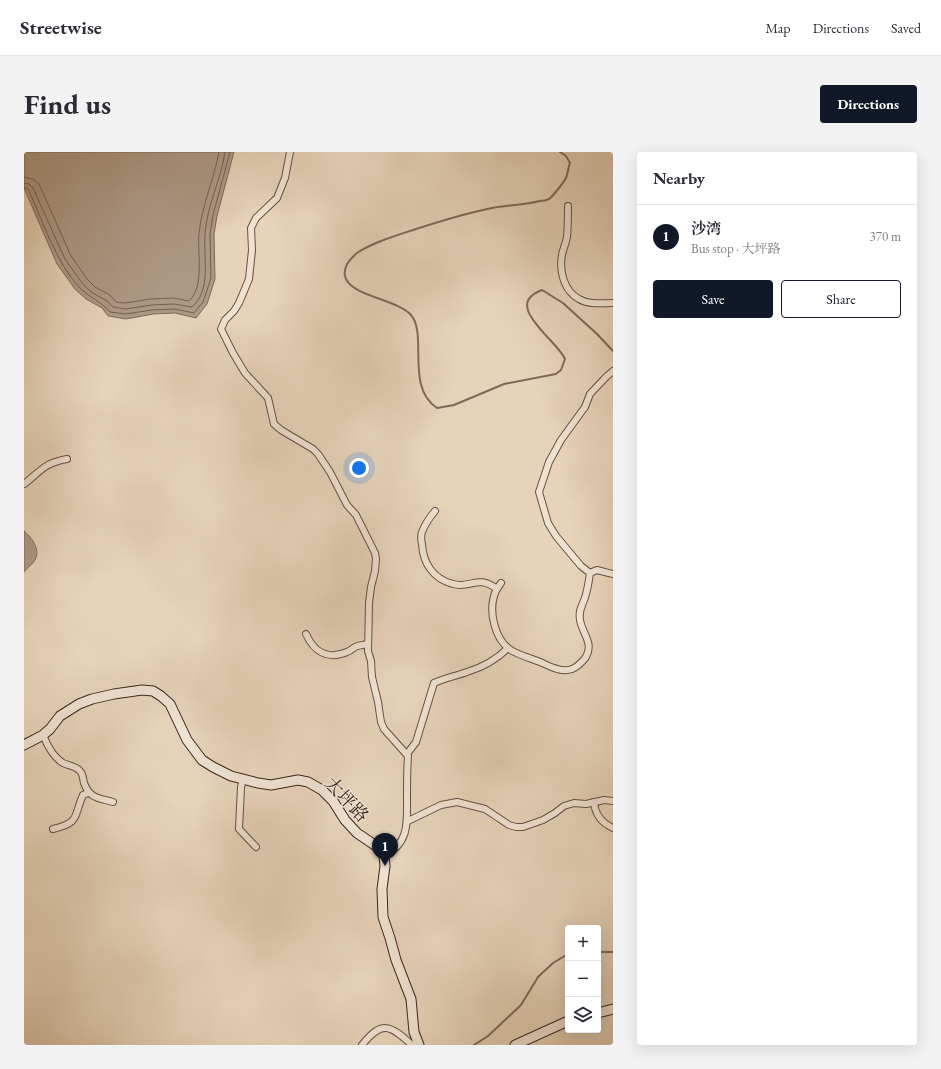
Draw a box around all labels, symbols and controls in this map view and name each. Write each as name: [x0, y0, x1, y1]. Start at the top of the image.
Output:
text: Streetwise: [20, 15, 102, 40]
text: Map: [765, 19, 791, 37]
text: Directions: [813, 19, 869, 37]
text: Saved: [891, 19, 921, 37]
button: Directions: [820, 85, 917, 123]
text: Find us: [24, 86, 111, 122]
text: Nearby: [653, 167, 705, 189]
text: 沙湾: [691, 219, 721, 238]
text: 1: [663, 228, 669, 245]
text: 370 m: [870, 228, 901, 245]
text: Bus stop · 大坪路: [691, 240, 781, 257]
button: Save: [653, 280, 773, 318]
button: Share: [781, 280, 901, 318]
your location: [349, 458, 369, 478]
street label: 大坪路: [320, 771, 374, 827]
pin: 1: [372, 833, 398, 866]
map controls: [565, 925, 601, 1033]
button: +: [565, 925, 601, 961]
button: −: [565, 961, 601, 997]
button: layers: [565, 997, 601, 1033]

